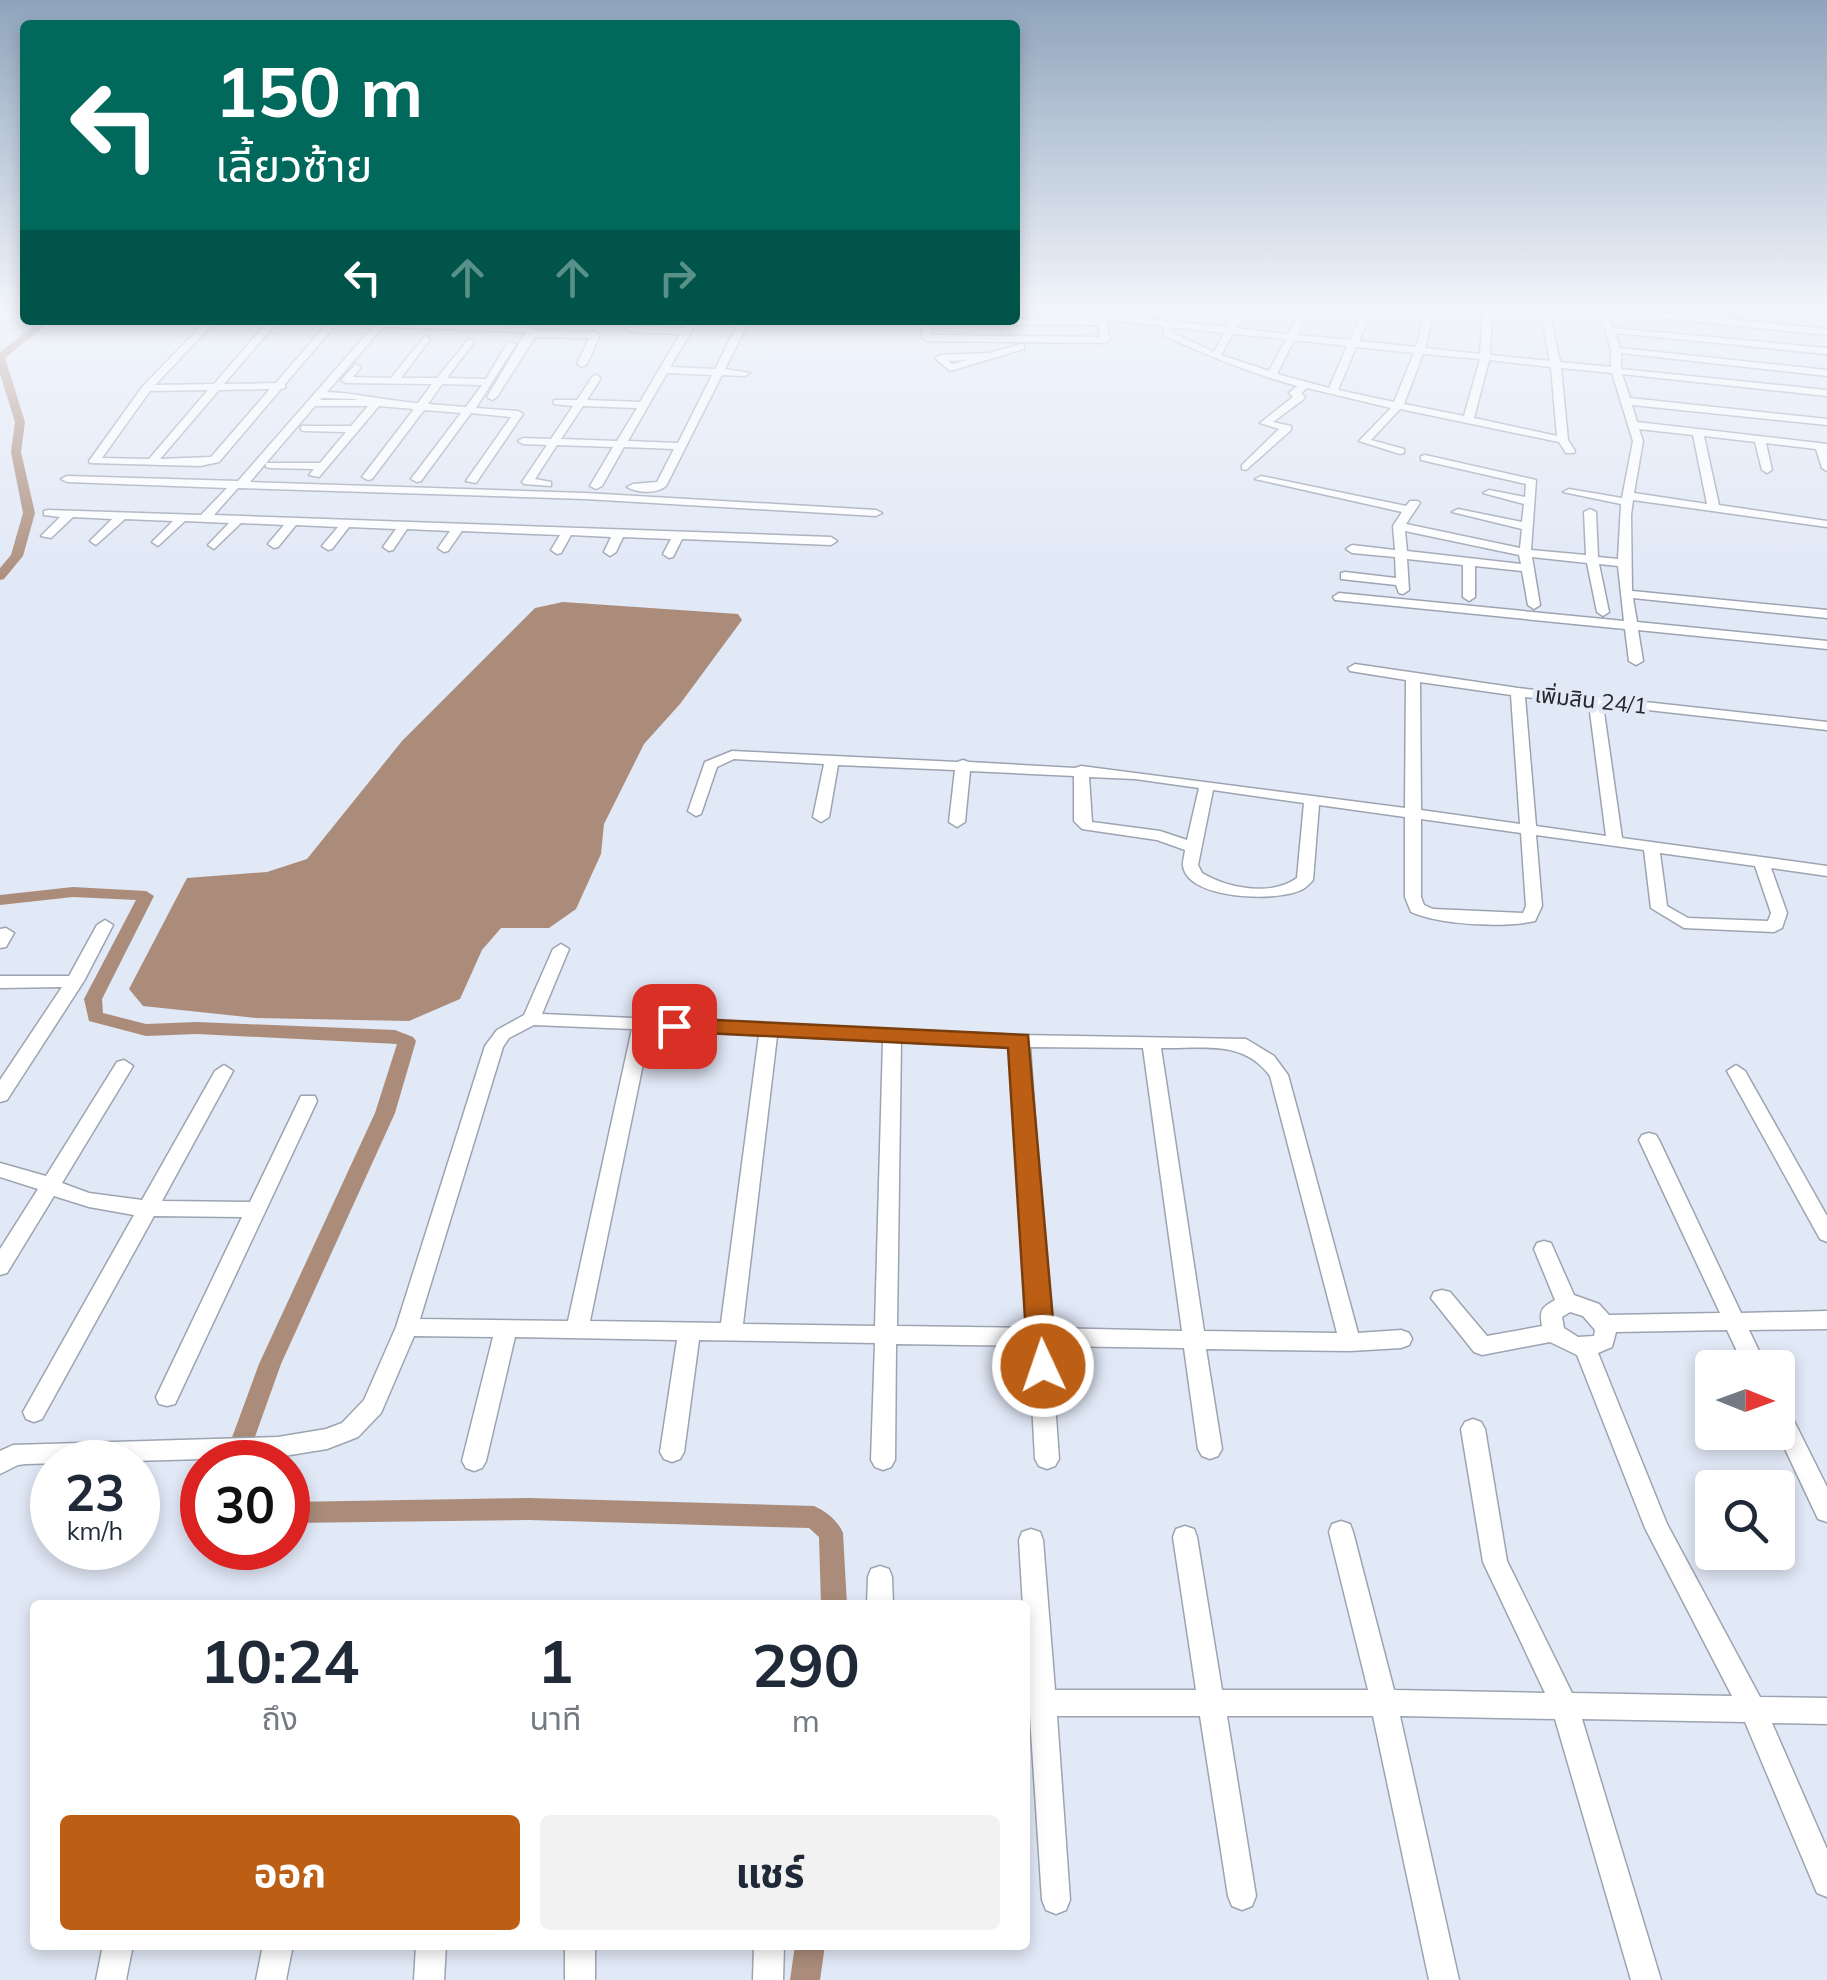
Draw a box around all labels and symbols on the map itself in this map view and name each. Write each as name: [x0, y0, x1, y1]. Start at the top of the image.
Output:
street label: เพิ่มสิน 24/1: [1534, 680, 1648, 720]
pin: [632, 984, 717, 1069]
position arrow: [991, 1314, 1095, 1418]
north arrow: [1695, 1350, 1795, 1450]
speed limit sign: 30: [180, 1440, 310, 1570]

